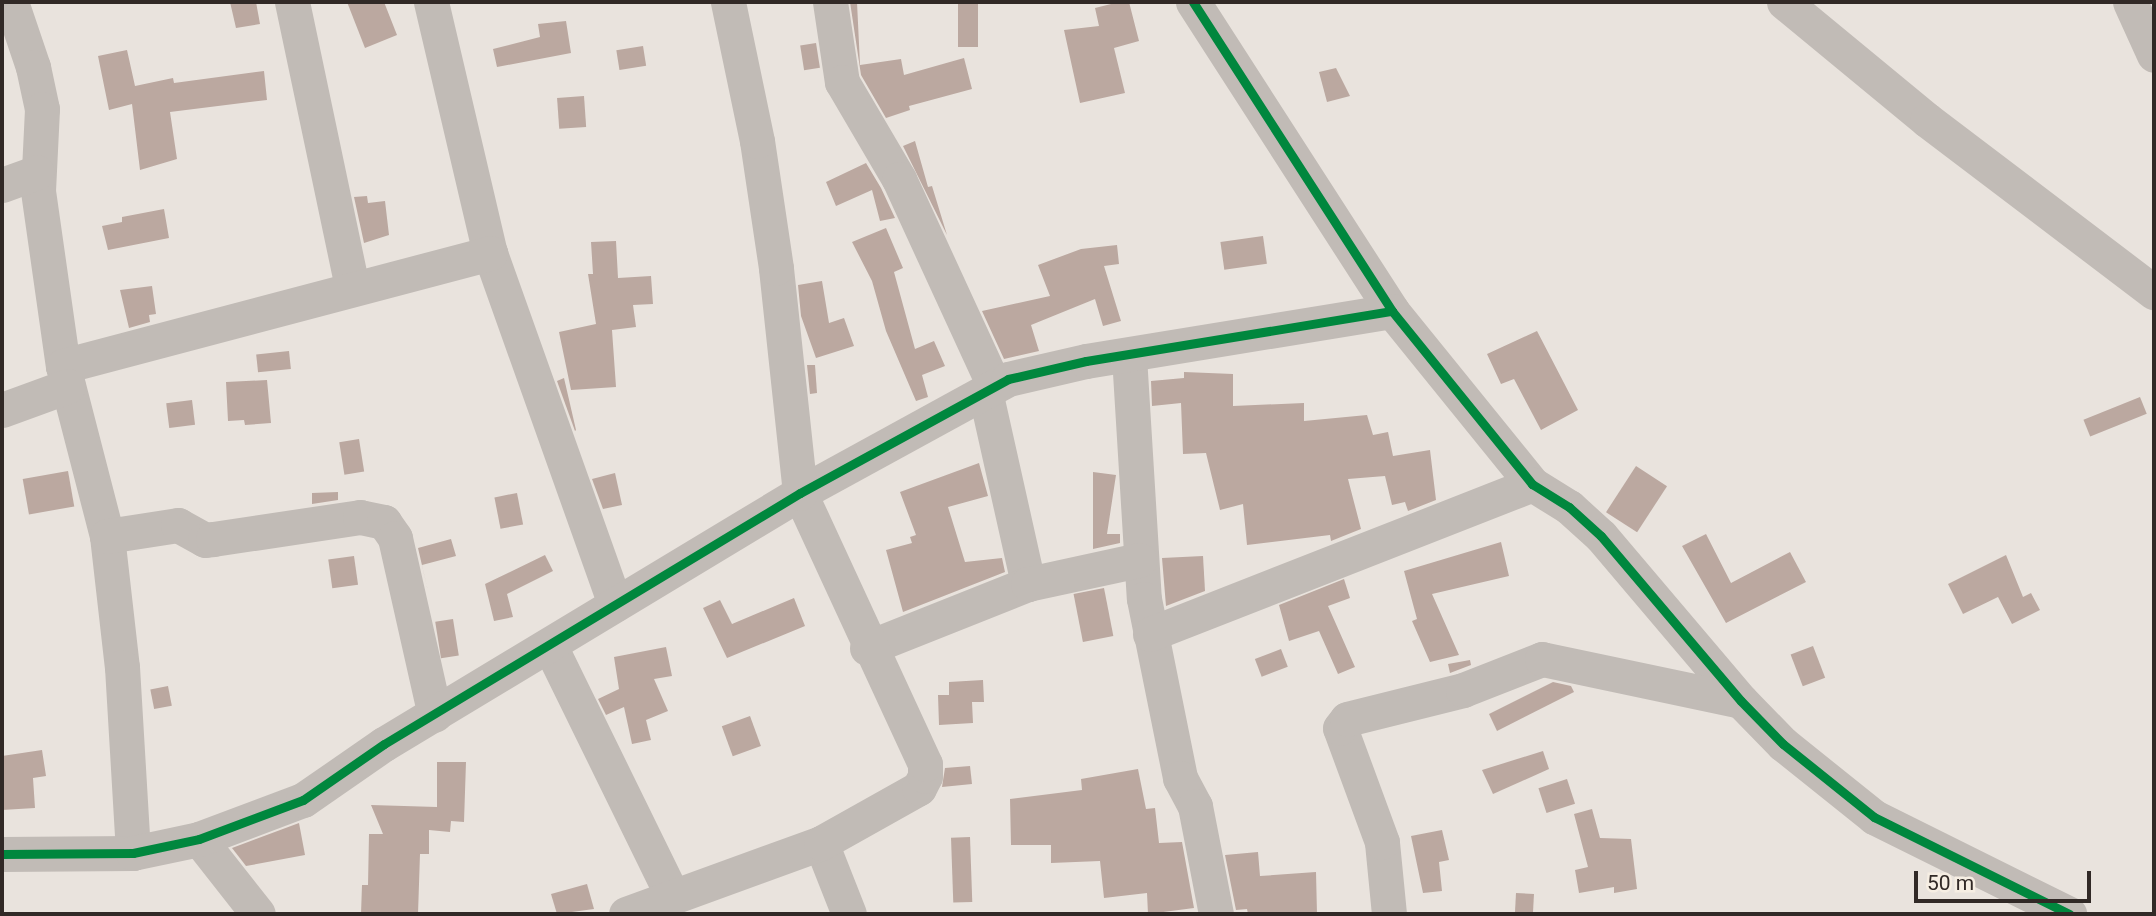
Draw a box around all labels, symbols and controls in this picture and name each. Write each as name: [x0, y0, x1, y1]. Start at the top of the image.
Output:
scale bar: [1918, 856, 2095, 900]
text: 50 m: [1927, 871, 1974, 895]

